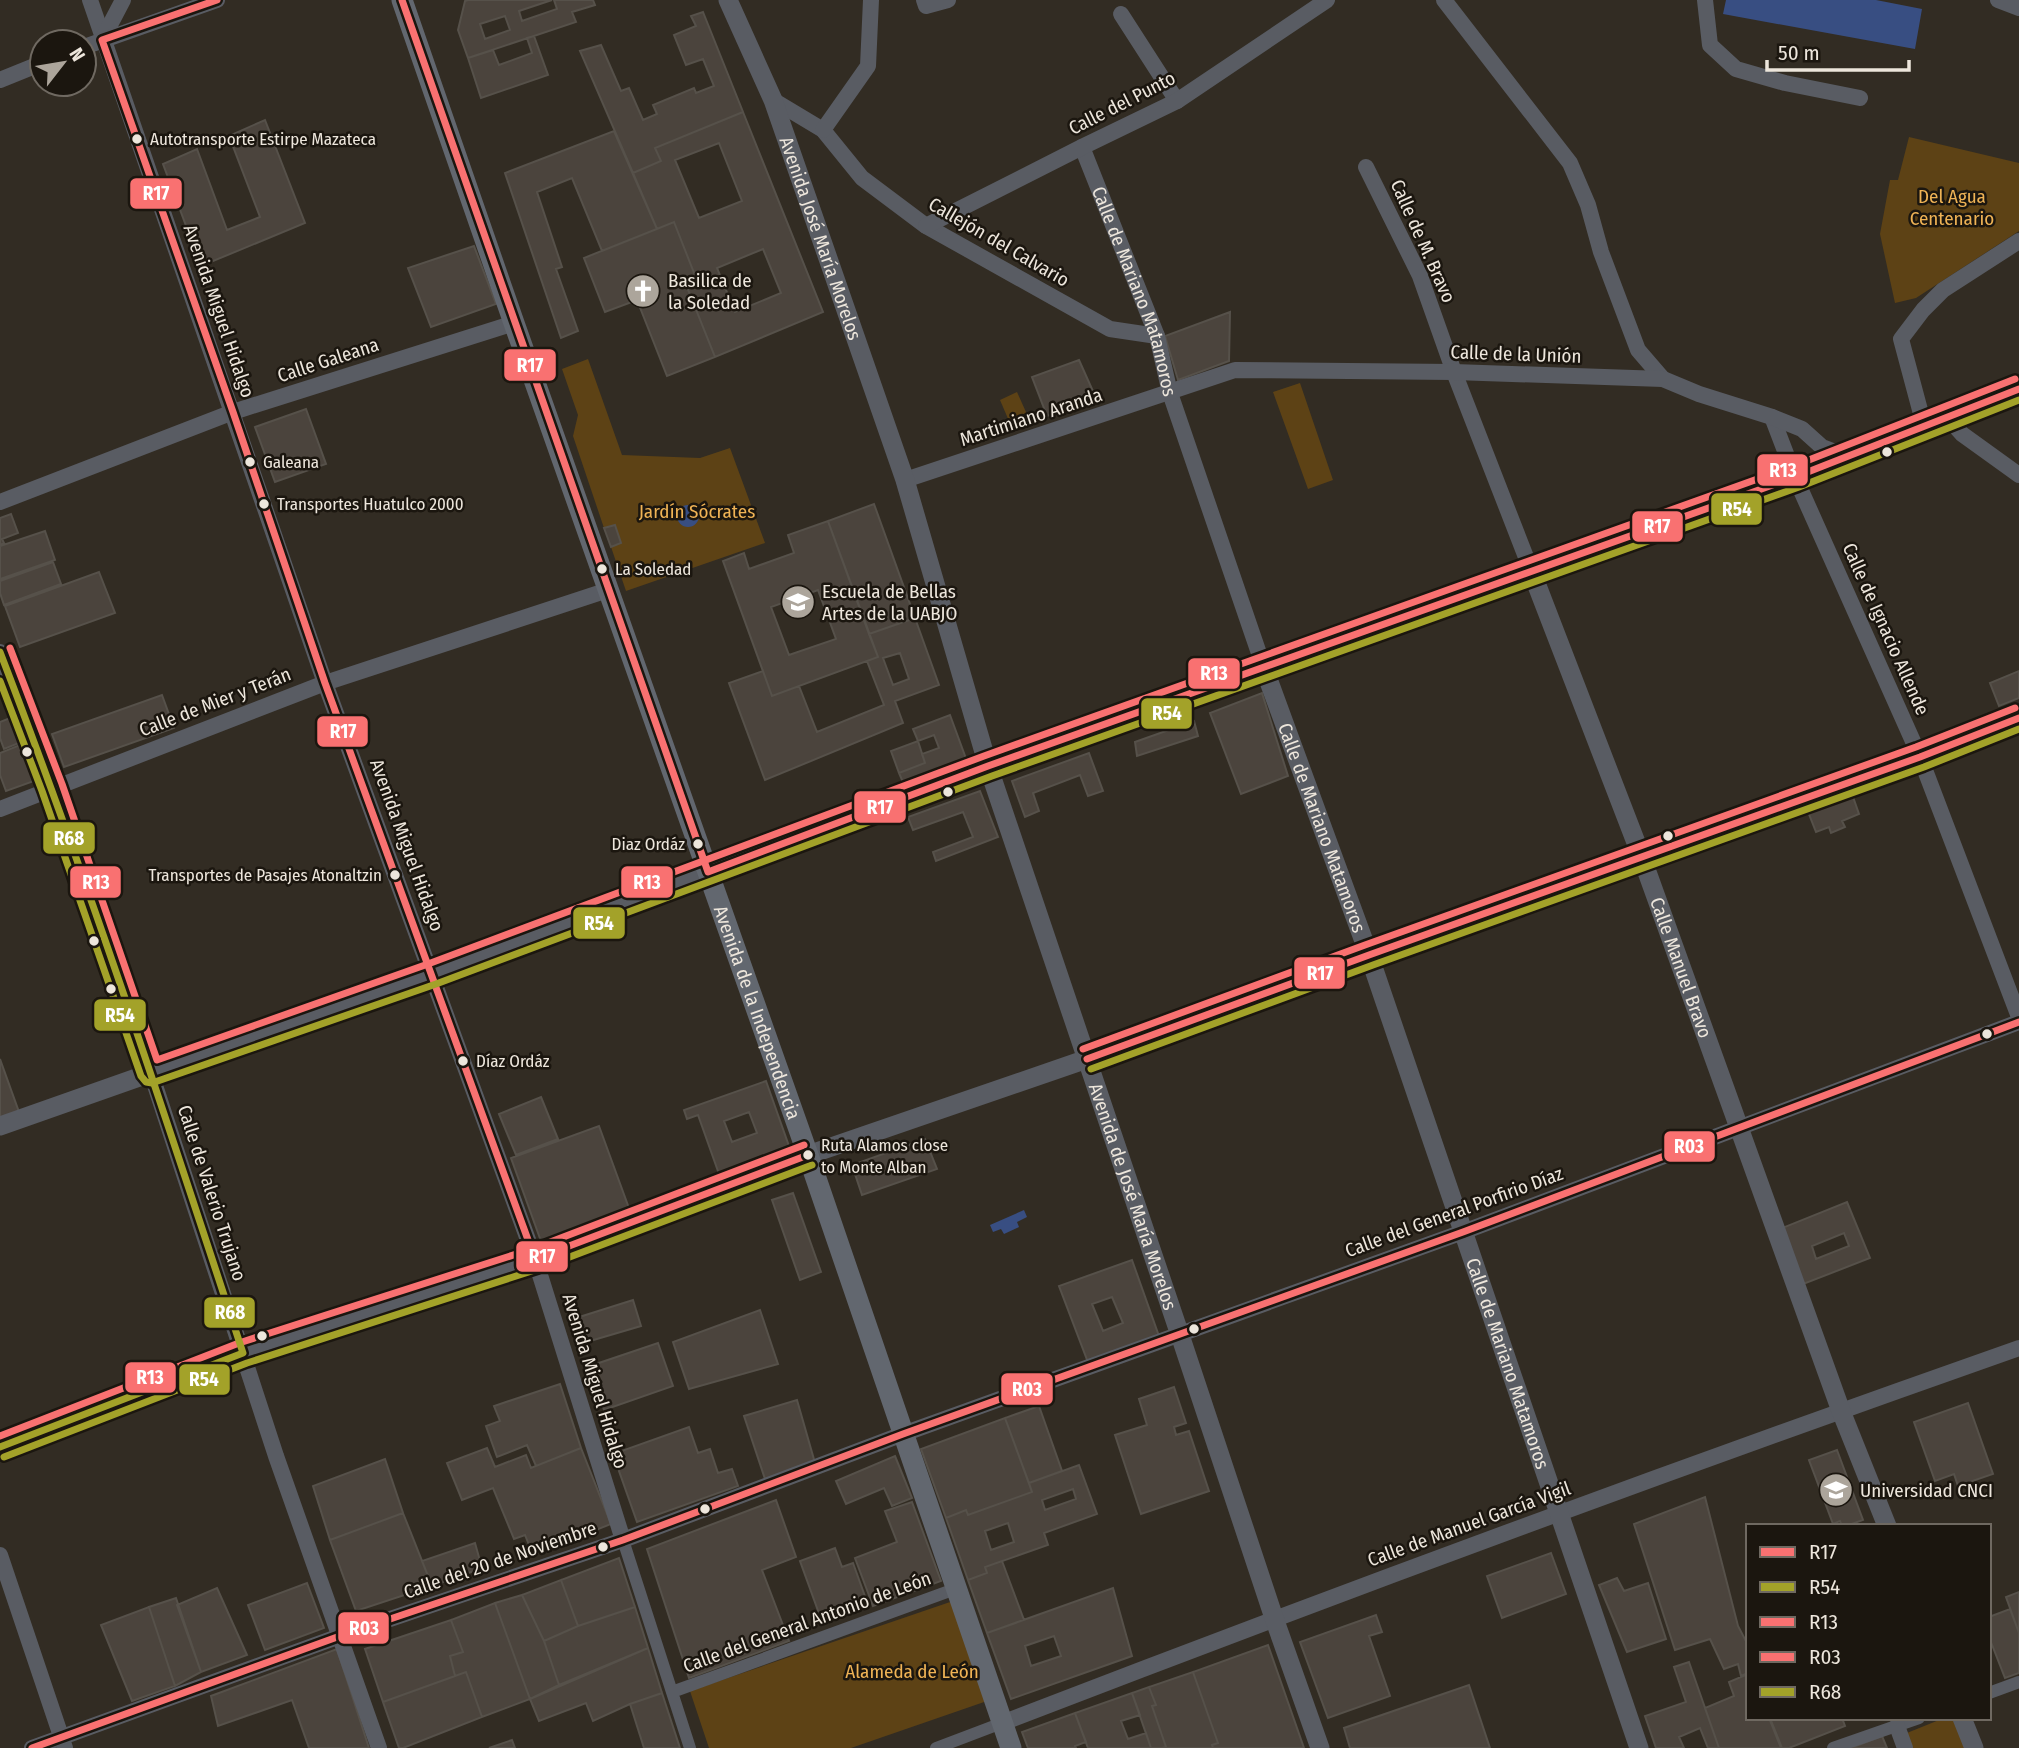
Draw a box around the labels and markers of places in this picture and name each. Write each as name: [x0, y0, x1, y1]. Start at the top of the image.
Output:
place label: Autotransporte Estirpe Mazateca: [150, 129, 376, 150]
marker: Autotransporte Estirpe Mazateca: [130, 132, 144, 146]
place label: Basilica de la Soledad: [668, 269, 752, 314]
church icon: Basilica de la Soledad: [624, 272, 662, 310]
unlabelled marker: [1880, 445, 1894, 459]
place label: Galeana: [263, 452, 319, 473]
marker: Galeana: [243, 455, 257, 469]
place label: Transportes Huatulco 2000: [277, 494, 464, 515]
marker: Transportes Huatulco 2000: [257, 497, 271, 511]
place label: La Soledad: [615, 559, 691, 580]
marker: La Soledad: [595, 562, 609, 576]
place label: Escuela de Bellas Artes de la UABJO: [822, 580, 957, 625]
school or university icon: Escuela de Bellas Artes de la UABJO: [779, 583, 817, 621]
unlabelled marker: [20, 745, 34, 759]
unlabelled marker: [941, 785, 955, 799]
unlabelled marker: [1661, 829, 1675, 843]
place label: Diaz Ordáz: [612, 834, 685, 855]
marker: Diaz Ordáz: [691, 837, 705, 851]
place label: Transportes de Pasajes Atonaltzin: [149, 865, 382, 886]
marker: Transportes de Pasajes Atonaltzin: [388, 868, 402, 882]
unlabelled marker: [87, 934, 101, 948]
unlabelled marker: [104, 982, 118, 996]
unlabelled marker: [1980, 1027, 1994, 1041]
place label: Díaz Ordáz: [476, 1051, 550, 1072]
marker: Díaz Ordáz: [456, 1054, 470, 1068]
place label: Ruta Alamos close to Monte Alban: [821, 1135, 948, 1178]
marker: Ruta Alamos close to Monte Alban: [801, 1148, 815, 1162]
unlabelled marker: [1187, 1322, 1201, 1336]
unlabelled marker: [255, 1329, 269, 1343]
school or university icon: Universidad CNCI: [1817, 1471, 1855, 1509]
place label: Universidad CNCI: [1860, 1479, 1993, 1502]
unlabelled marker: [698, 1502, 712, 1516]
unlabelled marker: [596, 1540, 610, 1554]

